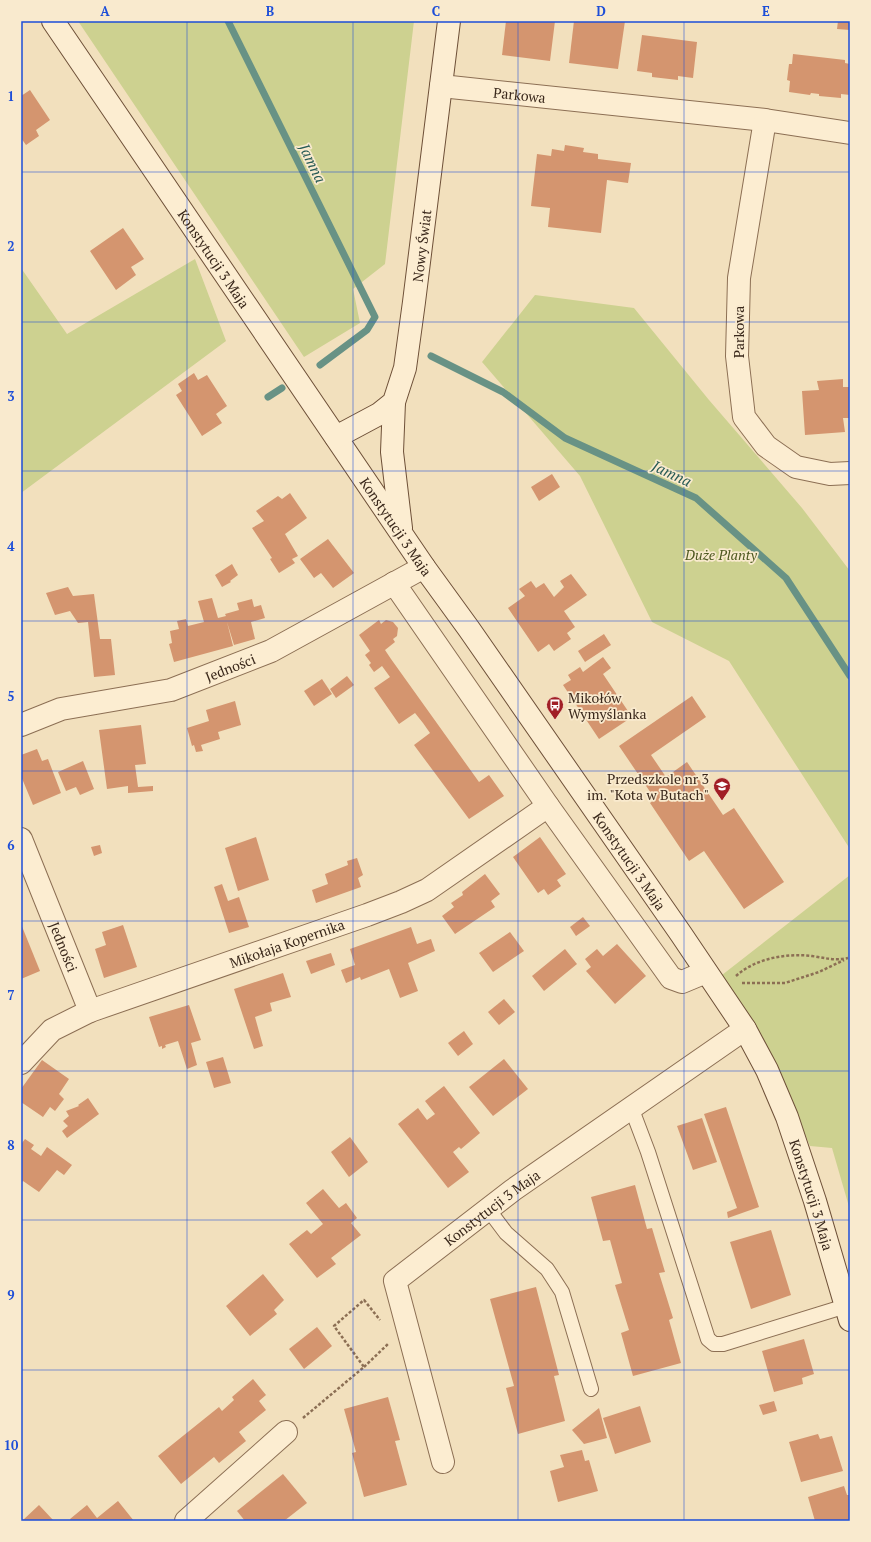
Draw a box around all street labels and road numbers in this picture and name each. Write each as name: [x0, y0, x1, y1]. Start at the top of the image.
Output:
street label: Parkowa: [492, 82, 547, 106]
street label: Konstytucji 3 Maja: [174, 205, 255, 311]
street label: Nowy Świat: [407, 207, 435, 283]
street label: Parkowa: [729, 306, 748, 358]
street label: Konstytucji 3 Maja: [356, 473, 437, 580]
street label: Jedności: [202, 649, 258, 685]
street label: Konstytucji 3 Maja: [589, 808, 671, 914]
street label: Mikołaja Kopernika: [227, 914, 347, 972]
street label: Jedności: [46, 919, 83, 975]
street label: Konstytucji 3 Maja: [786, 1137, 838, 1252]
street label: Konstytucji 3 Maja: [440, 1165, 543, 1249]

